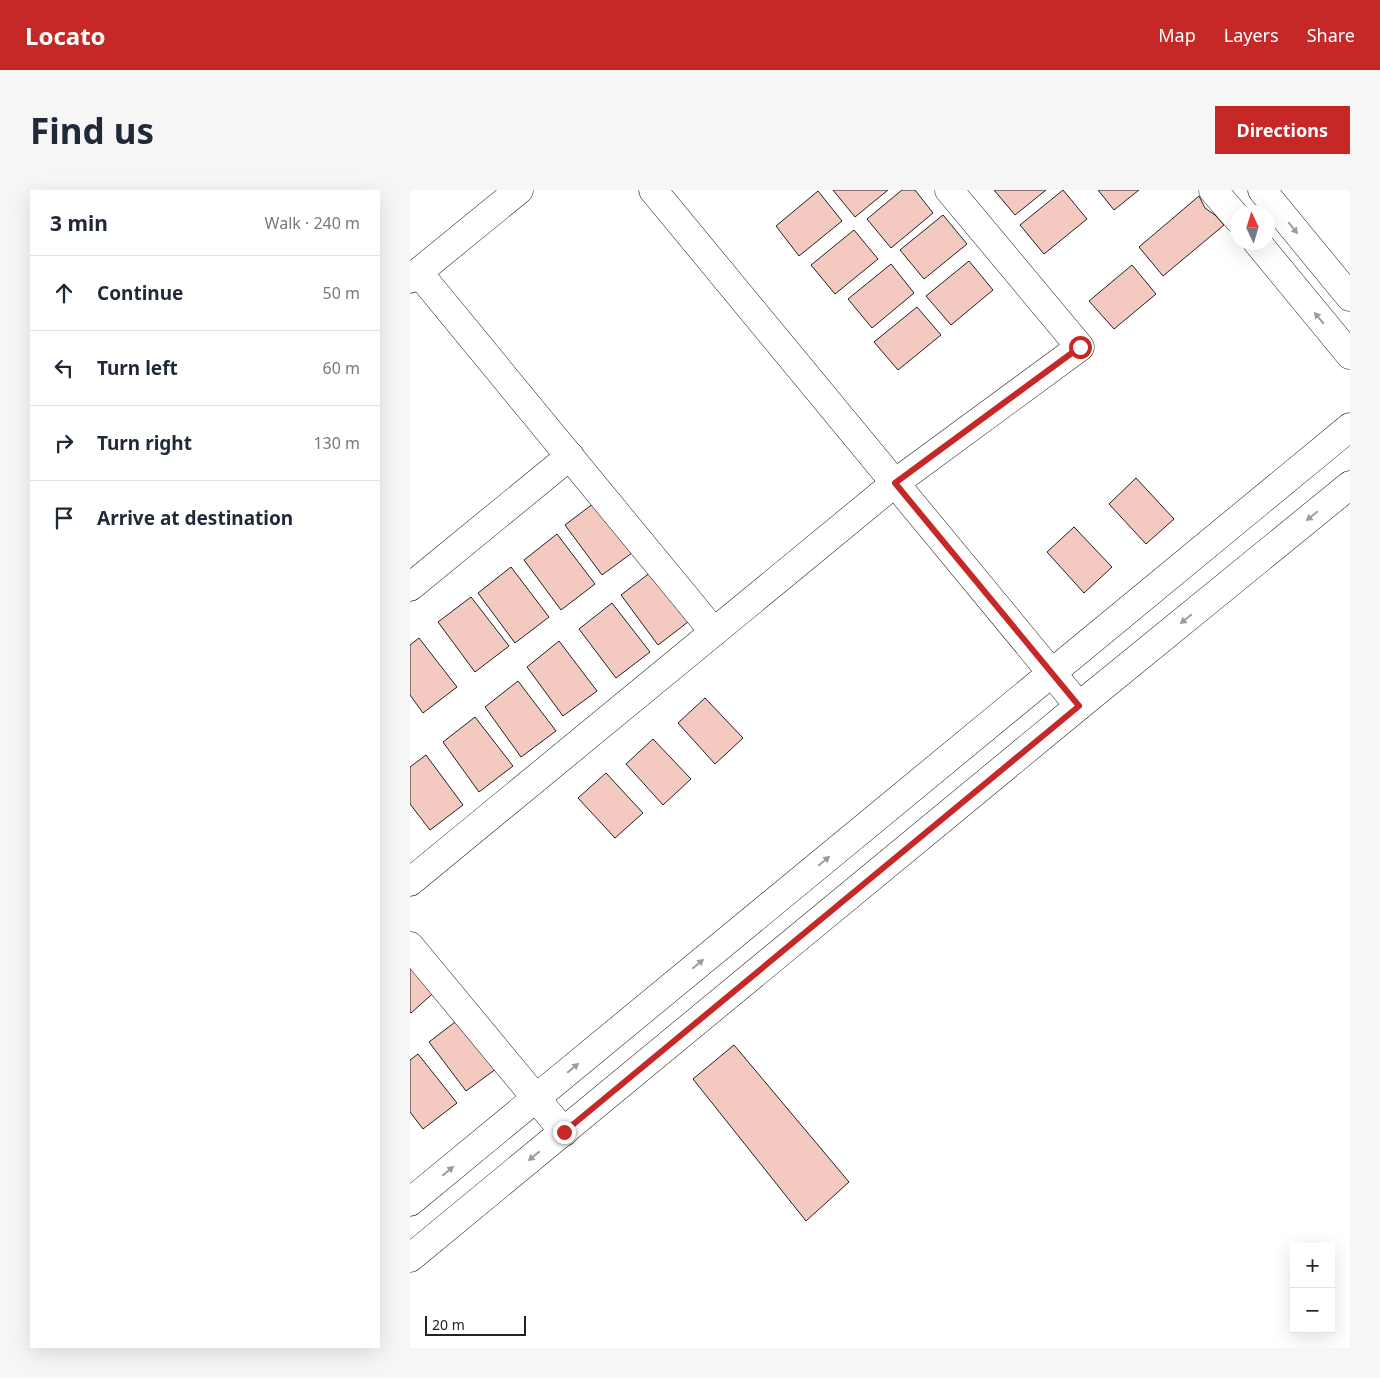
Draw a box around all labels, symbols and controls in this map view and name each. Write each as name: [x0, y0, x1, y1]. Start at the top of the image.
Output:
text: Locato: [25, 19, 106, 52]
text: Map: [1158, 23, 1196, 47]
text: Layers: [1224, 23, 1279, 47]
text: Share: [1307, 23, 1355, 47]
button: Directions: [1215, 106, 1350, 154]
text: Find us: [30, 107, 154, 154]
north arrow: [1230, 205, 1275, 250]
text: 3 min: [50, 209, 108, 237]
text: Walk · 240 m: [265, 212, 360, 234]
one-way arrow: [1288, 221, 1299, 234]
icon: ahead: [50, 279, 78, 307]
text: Continue: [97, 280, 183, 306]
text: 50 m: [323, 282, 360, 304]
one-way arrow: [1313, 311, 1324, 324]
route start: [1069, 336, 1092, 359]
icon: left: [50, 354, 78, 382]
text: Turn left: [97, 355, 178, 381]
text: 60 m: [323, 357, 360, 379]
icon: right: [50, 429, 78, 457]
text: Turn right: [97, 430, 192, 456]
text: 130 m: [313, 432, 360, 454]
icon: arrive: [50, 504, 78, 532]
text: Arrive at destination: [97, 505, 293, 531]
one-way arrow: [1306, 511, 1319, 522]
one-way arrow: [1180, 613, 1193, 624]
one-way arrow: [817, 855, 830, 866]
one-way arrow: [692, 959, 705, 970]
one-way arrow: [566, 1062, 579, 1073]
route end: [553, 1121, 576, 1144]
one-way arrow: [528, 1151, 541, 1162]
one-way arrow: [441, 1165, 454, 1176]
map controls: [1290, 1243, 1335, 1333]
button: +: [1290, 1243, 1335, 1288]
button: −: [1290, 1288, 1335, 1333]
scale bar: [425, 1313, 526, 1336]
text: 20 m: [432, 1315, 465, 1334]

